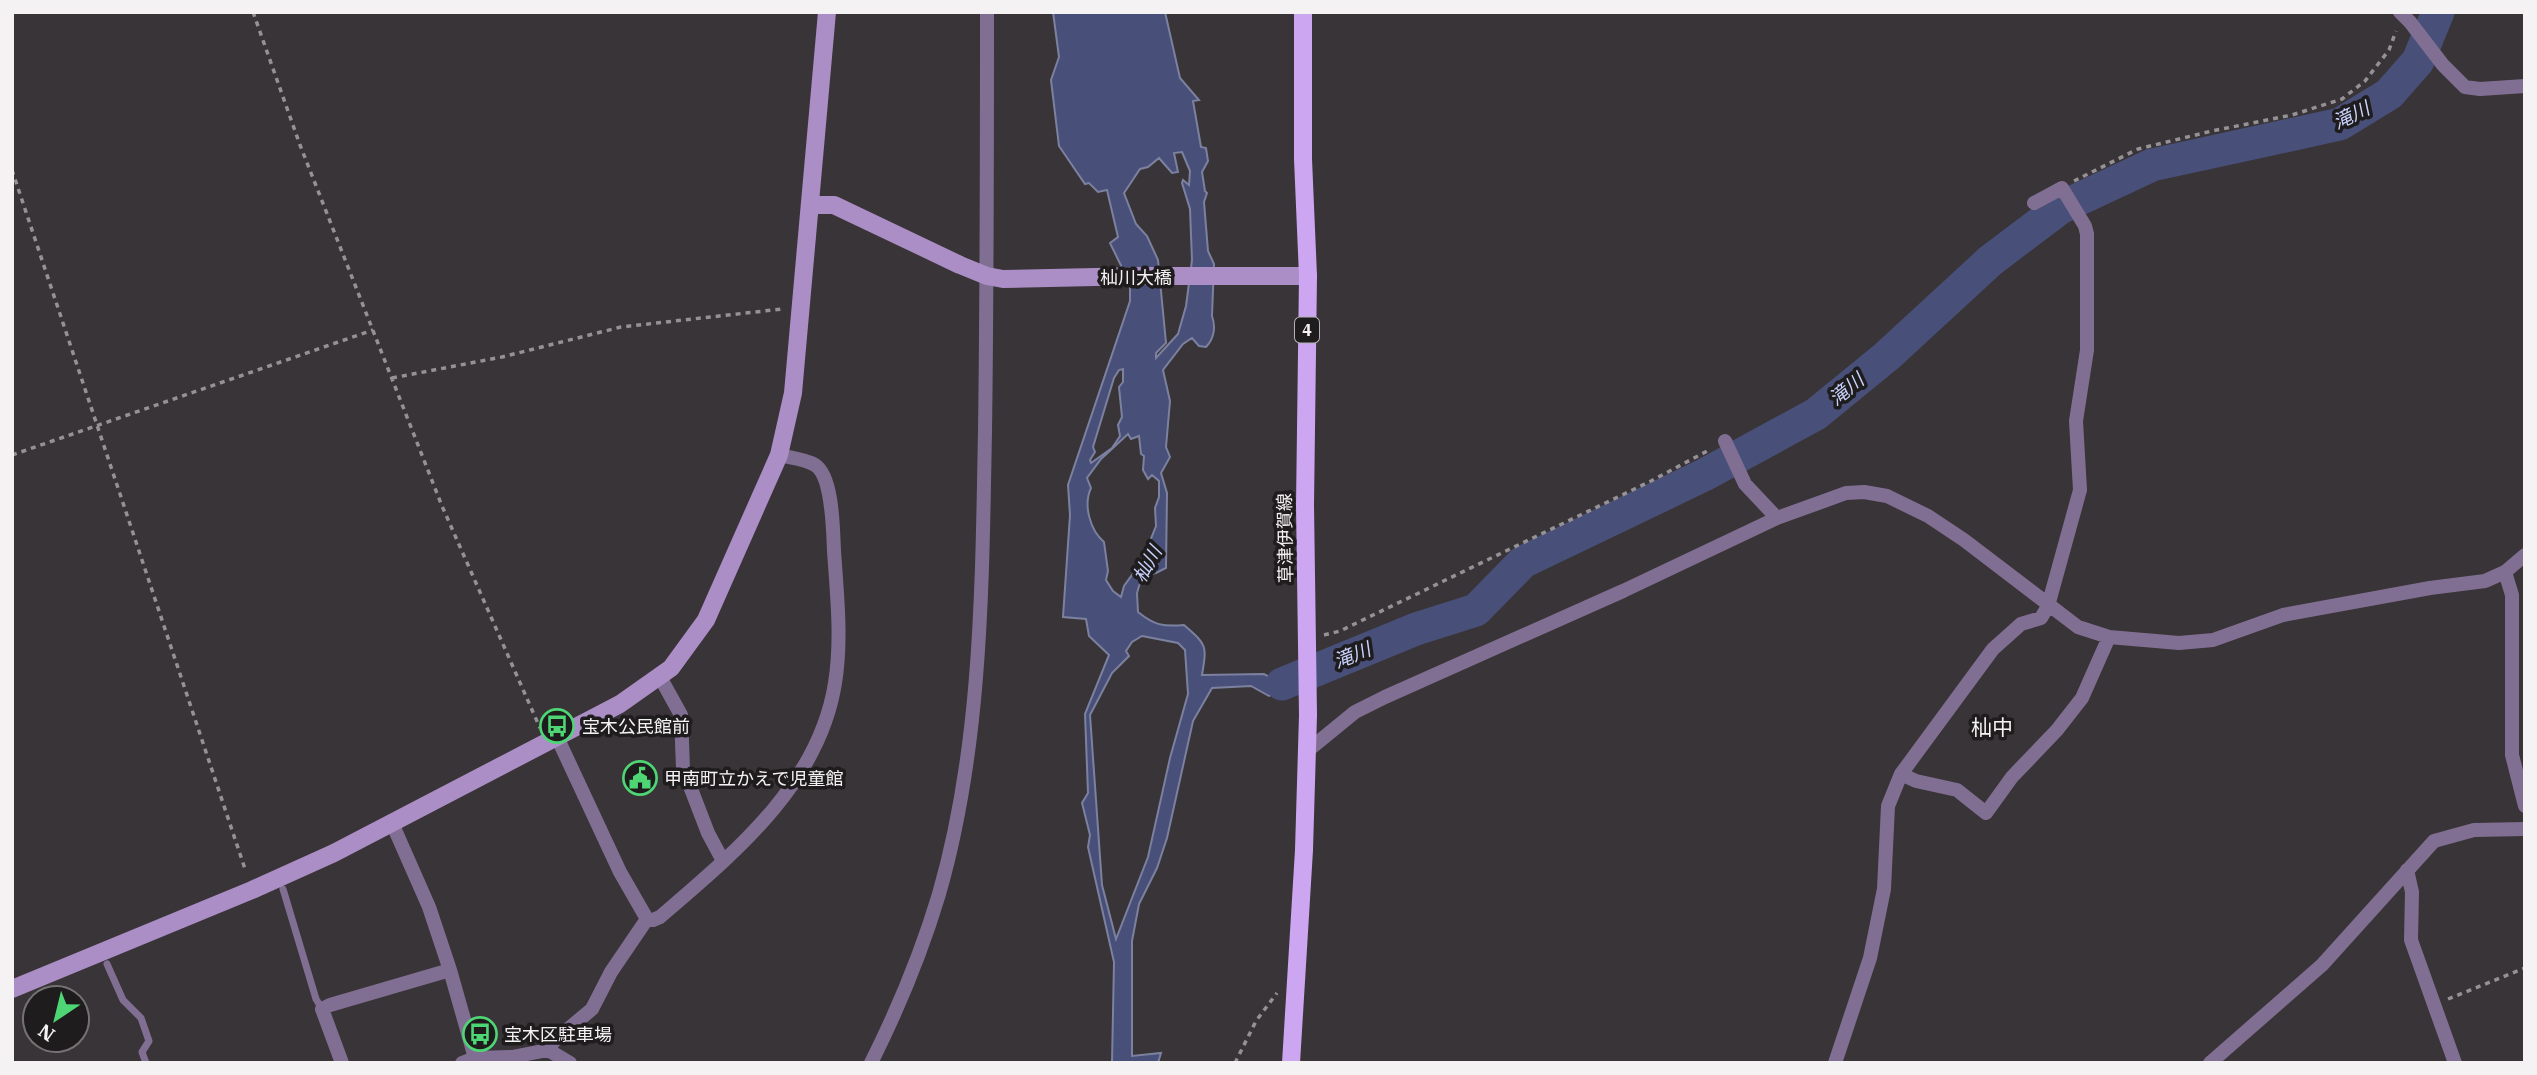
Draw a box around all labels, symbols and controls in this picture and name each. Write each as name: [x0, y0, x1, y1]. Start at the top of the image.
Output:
water label: 滝川: [2329, 95, 2375, 134]
street label: 杣川大橋: [1100, 266, 1172, 289]
road number: 4: [1295, 318, 1319, 342]
water label: 滝川: [1824, 366, 1870, 410]
street label: 草津伊賀線: [1273, 493, 1297, 583]
water label: 杣川: [1127, 540, 1168, 586]
water label: 滝川: [1330, 636, 1376, 673]
bus stop icon: 宝木公民館前: [538, 707, 576, 745]
district label: 杣中: [1971, 713, 2013, 741]
place label: 宝木公民館前: [582, 715, 690, 738]
public building icon: 甲南町立かえで児童館: [621, 759, 659, 797]
place label: 甲南町立かえで児童館: [664, 767, 843, 790]
north arrow: [21, 984, 91, 1054]
bus stop icon: 宝木区駐車場: [461, 1015, 499, 1053]
text: N: [33, 1019, 59, 1047]
place label: 宝木区駐車場: [504, 1023, 612, 1046]

